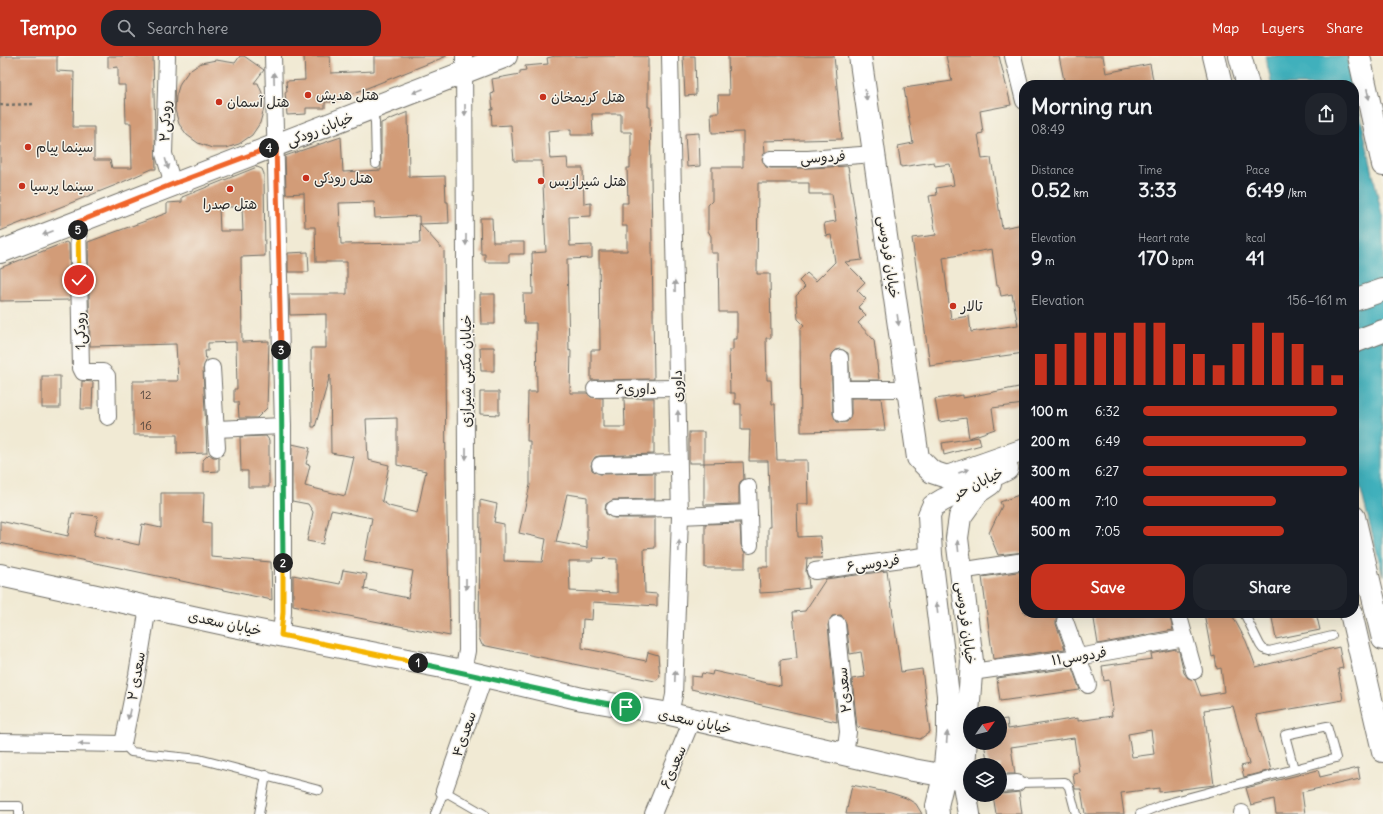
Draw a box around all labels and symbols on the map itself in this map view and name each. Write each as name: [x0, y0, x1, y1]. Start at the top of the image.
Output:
one-way arrow: [270, 72, 277, 84]
place label: هتل هدیش: [316, 86, 379, 104]
one-way arrow: [411, 88, 423, 94]
place label: هتل کریمخان: [551, 88, 625, 106]
one-way arrow: [1365, 88, 1371, 100]
one-way arrow: [863, 89, 869, 101]
marker: هتل هدیش: [303, 90, 313, 100]
marker: هتل کریمخان: [538, 92, 548, 102]
place label: هتل آسمان: [227, 93, 290, 111]
marker: هتل آسمان: [214, 97, 224, 107]
street label: رودکی۲: [155, 100, 175, 142]
one-way arrow: [462, 104, 468, 117]
street label: خیابان رودکی: [284, 108, 356, 150]
place label: سینما پیام: [36, 138, 93, 158]
pin: 4: [259, 138, 279, 158]
marker: سینما پیام: [23, 142, 33, 152]
street label: فردوسی: [800, 147, 846, 167]
one-way arrow: [164, 159, 170, 171]
place label: هتل رودکی: [314, 169, 373, 187]
place label: هتل شیرازیس: [549, 172, 627, 190]
marker: هتل رودکی: [301, 173, 311, 183]
marker: هتل شیرازیس: [536, 176, 546, 186]
place label: سینما پرسیا: [30, 177, 94, 196]
marker: سینما پرسیا: [17, 181, 27, 191]
marker: هتل صدرا: [225, 184, 235, 194]
place label: هتل صدرا: [203, 195, 257, 213]
street label: خیابان فردوسی: [874, 214, 904, 300]
pin: 5: [68, 220, 88, 240]
one-way arrow: [42, 231, 54, 237]
one-way arrow: [463, 234, 469, 247]
pin: [62, 263, 96, 297]
one-way arrow: [672, 279, 678, 292]
place label: تالار: [960, 297, 984, 315]
marker: تالار: [948, 301, 958, 311]
street label: 1رودکی: [71, 312, 89, 350]
one-way arrow: [895, 314, 901, 326]
street label: خیابان مکتبی شیرازی: [457, 315, 475, 427]
pin: 3: [271, 340, 291, 360]
street label: داوری: [668, 370, 686, 402]
street label: داوری۶: [615, 380, 657, 398]
house number: 12: [140, 387, 152, 402]
one-way arrow: [675, 409, 681, 422]
house number: 16: [140, 418, 152, 433]
one-way arrow: [463, 448, 469, 461]
street label: خیابان حر: [949, 463, 1006, 503]
one-way arrow: [958, 468, 970, 474]
one-way arrow: [676, 539, 682, 552]
one-way arrow: [954, 540, 961, 552]
street label: فردوسی۶: [845, 550, 901, 576]
pin: 2: [273, 553, 293, 573]
one-way arrow: [463, 578, 469, 591]
street label: خیابان فردوسی: [952, 581, 980, 665]
one-way arrow: [934, 602, 941, 614]
street label: خیابان سعدی: [187, 606, 263, 640]
street label: فردوسی۱۱: [1050, 643, 1108, 669]
street label: سعدی ۲: [123, 650, 149, 702]
pin: 1: [408, 653, 428, 673]
street label: سعدی۲: [833, 666, 855, 714]
one-way arrow: [672, 669, 678, 682]
pin: [609, 690, 643, 724]
street label: خیابان سعدی: [657, 704, 733, 738]
north arrow: [963, 706, 1007, 750]
one-way arrow: [126, 708, 132, 721]
street label: سعدی۴: [448, 709, 480, 759]
one-way arrow: [944, 731, 951, 743]
one-way arrow: [78, 740, 90, 747]
street label: سعدی۶: [656, 743, 690, 791]

